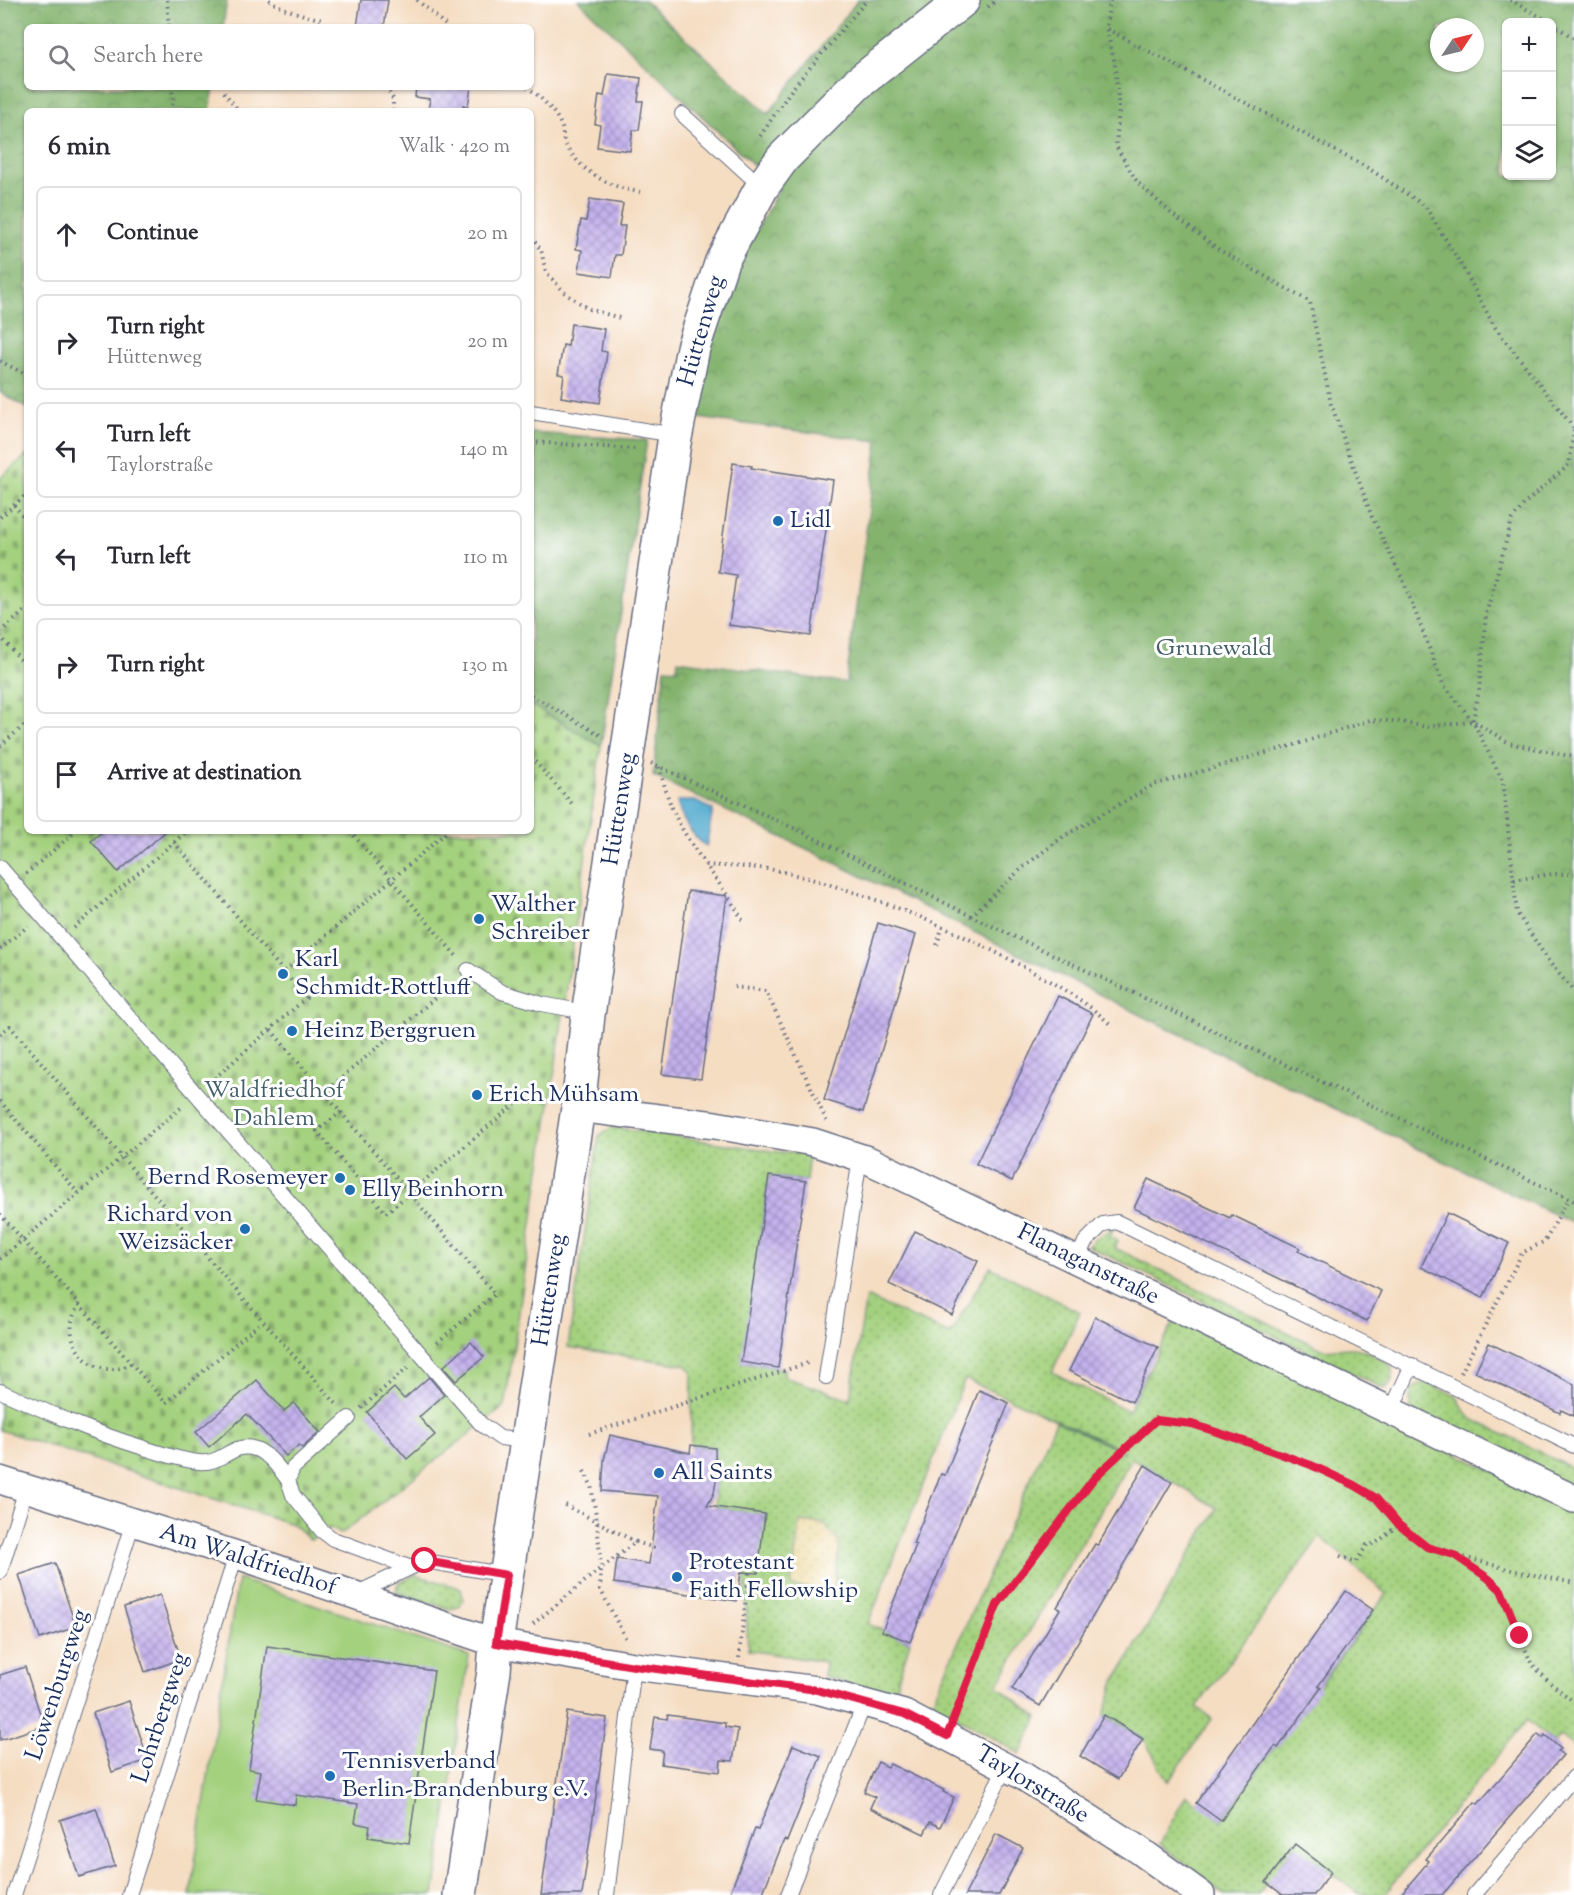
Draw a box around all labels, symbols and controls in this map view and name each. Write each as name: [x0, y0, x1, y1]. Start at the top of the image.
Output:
north arrow: [1430, 18, 1484, 72]
map controls: [1502, 18, 1556, 180]
button: +: [1502, 18, 1556, 72]
search box: [24, 24, 534, 90]
icon: search: [45, 41, 78, 74]
text: Search here: [93, 41, 203, 73]
button: −: [1502, 72, 1556, 126]
button: layers: [1502, 126, 1556, 180]
text: 6 min: [48, 129, 111, 166]
text: Walk · 420 m: [399, 133, 510, 162]
icon: ahead: [50, 218, 83, 251]
text: Continue: [107, 218, 198, 250]
text: 20 m: [467, 220, 508, 249]
street label: Hüttenweg: [670, 271, 734, 391]
text: Turn right: [107, 312, 204, 344]
icon: right: [50, 326, 83, 359]
text: 20 m: [467, 328, 508, 357]
text: Hüttenweg: [107, 344, 202, 373]
text: Turn left: [107, 420, 190, 452]
icon: left: [50, 434, 83, 467]
text: 140 m: [460, 436, 508, 465]
text: Taylorstraße: [107, 452, 213, 481]
place label: Lidl: [790, 504, 832, 538]
marker: Lidl: [771, 514, 785, 528]
icon: left: [50, 542, 83, 575]
text: Turn left: [107, 542, 190, 574]
text: 110 m: [463, 544, 508, 573]
park label: Grunewald: [1156, 632, 1273, 666]
icon: right: [50, 650, 83, 683]
text: Turn right: [107, 650, 204, 682]
text: 130 m: [462, 652, 508, 681]
street label: Hüttenweg: [594, 750, 646, 868]
icon: arrive: [50, 758, 83, 791]
text: Arrive at destination: [107, 758, 302, 790]
place label: Walther Schreiber: [491, 888, 590, 950]
marker: Walther Schreiber: [472, 912, 486, 926]
place label: Karl Schmidt-Rottluff: [295, 943, 473, 1005]
marker: Karl Schmidt-Rottluff: [276, 967, 290, 981]
place label: Heinz Berggruen: [304, 1014, 476, 1048]
marker: Heinz Berggruen: [285, 1024, 299, 1038]
park label: Waldfriedhof Dahlem: [204, 1074, 346, 1136]
place label: Erich Mühsam: [489, 1078, 639, 1112]
marker: Erich Mühsam: [470, 1088, 484, 1102]
place label: Bernd Rosemeyer: [148, 1161, 328, 1195]
marker: Bernd Rosemeyer: [333, 1171, 347, 1185]
place label: Elly Beinhorn: [362, 1173, 504, 1207]
marker: Elly Beinhorn: [343, 1183, 357, 1197]
place label: Richard von Weizsäcker: [107, 1198, 233, 1260]
street label: Flanaganstraße: [1011, 1216, 1165, 1314]
marker: Richard von Weizsäcker: [238, 1222, 252, 1236]
street label: Hüttenweg: [524, 1231, 576, 1349]
place label: All Saints: [671, 1456, 773, 1490]
marker: All Saints: [652, 1466, 666, 1480]
street label: Am Waldfriedhof: [155, 1515, 343, 1605]
place label: Protestant Faith Fellowship: [689, 1546, 858, 1608]
route start: [411, 1547, 437, 1573]
marker: Protestant Faith Fellowship: [670, 1570, 684, 1584]
street label: Löwenburgweg: [18, 1605, 99, 1765]
route end: [1506, 1622, 1532, 1648]
street label: Lohrbergweg: [124, 1648, 198, 1788]
street label: Taylorstraße: [969, 1738, 1095, 1832]
place label: Tennisverband Berlin-Brandenburg e.V.: [342, 1745, 589, 1807]
marker: Tennisverband Berlin-Brandenburg e.V.: [323, 1769, 337, 1783]

